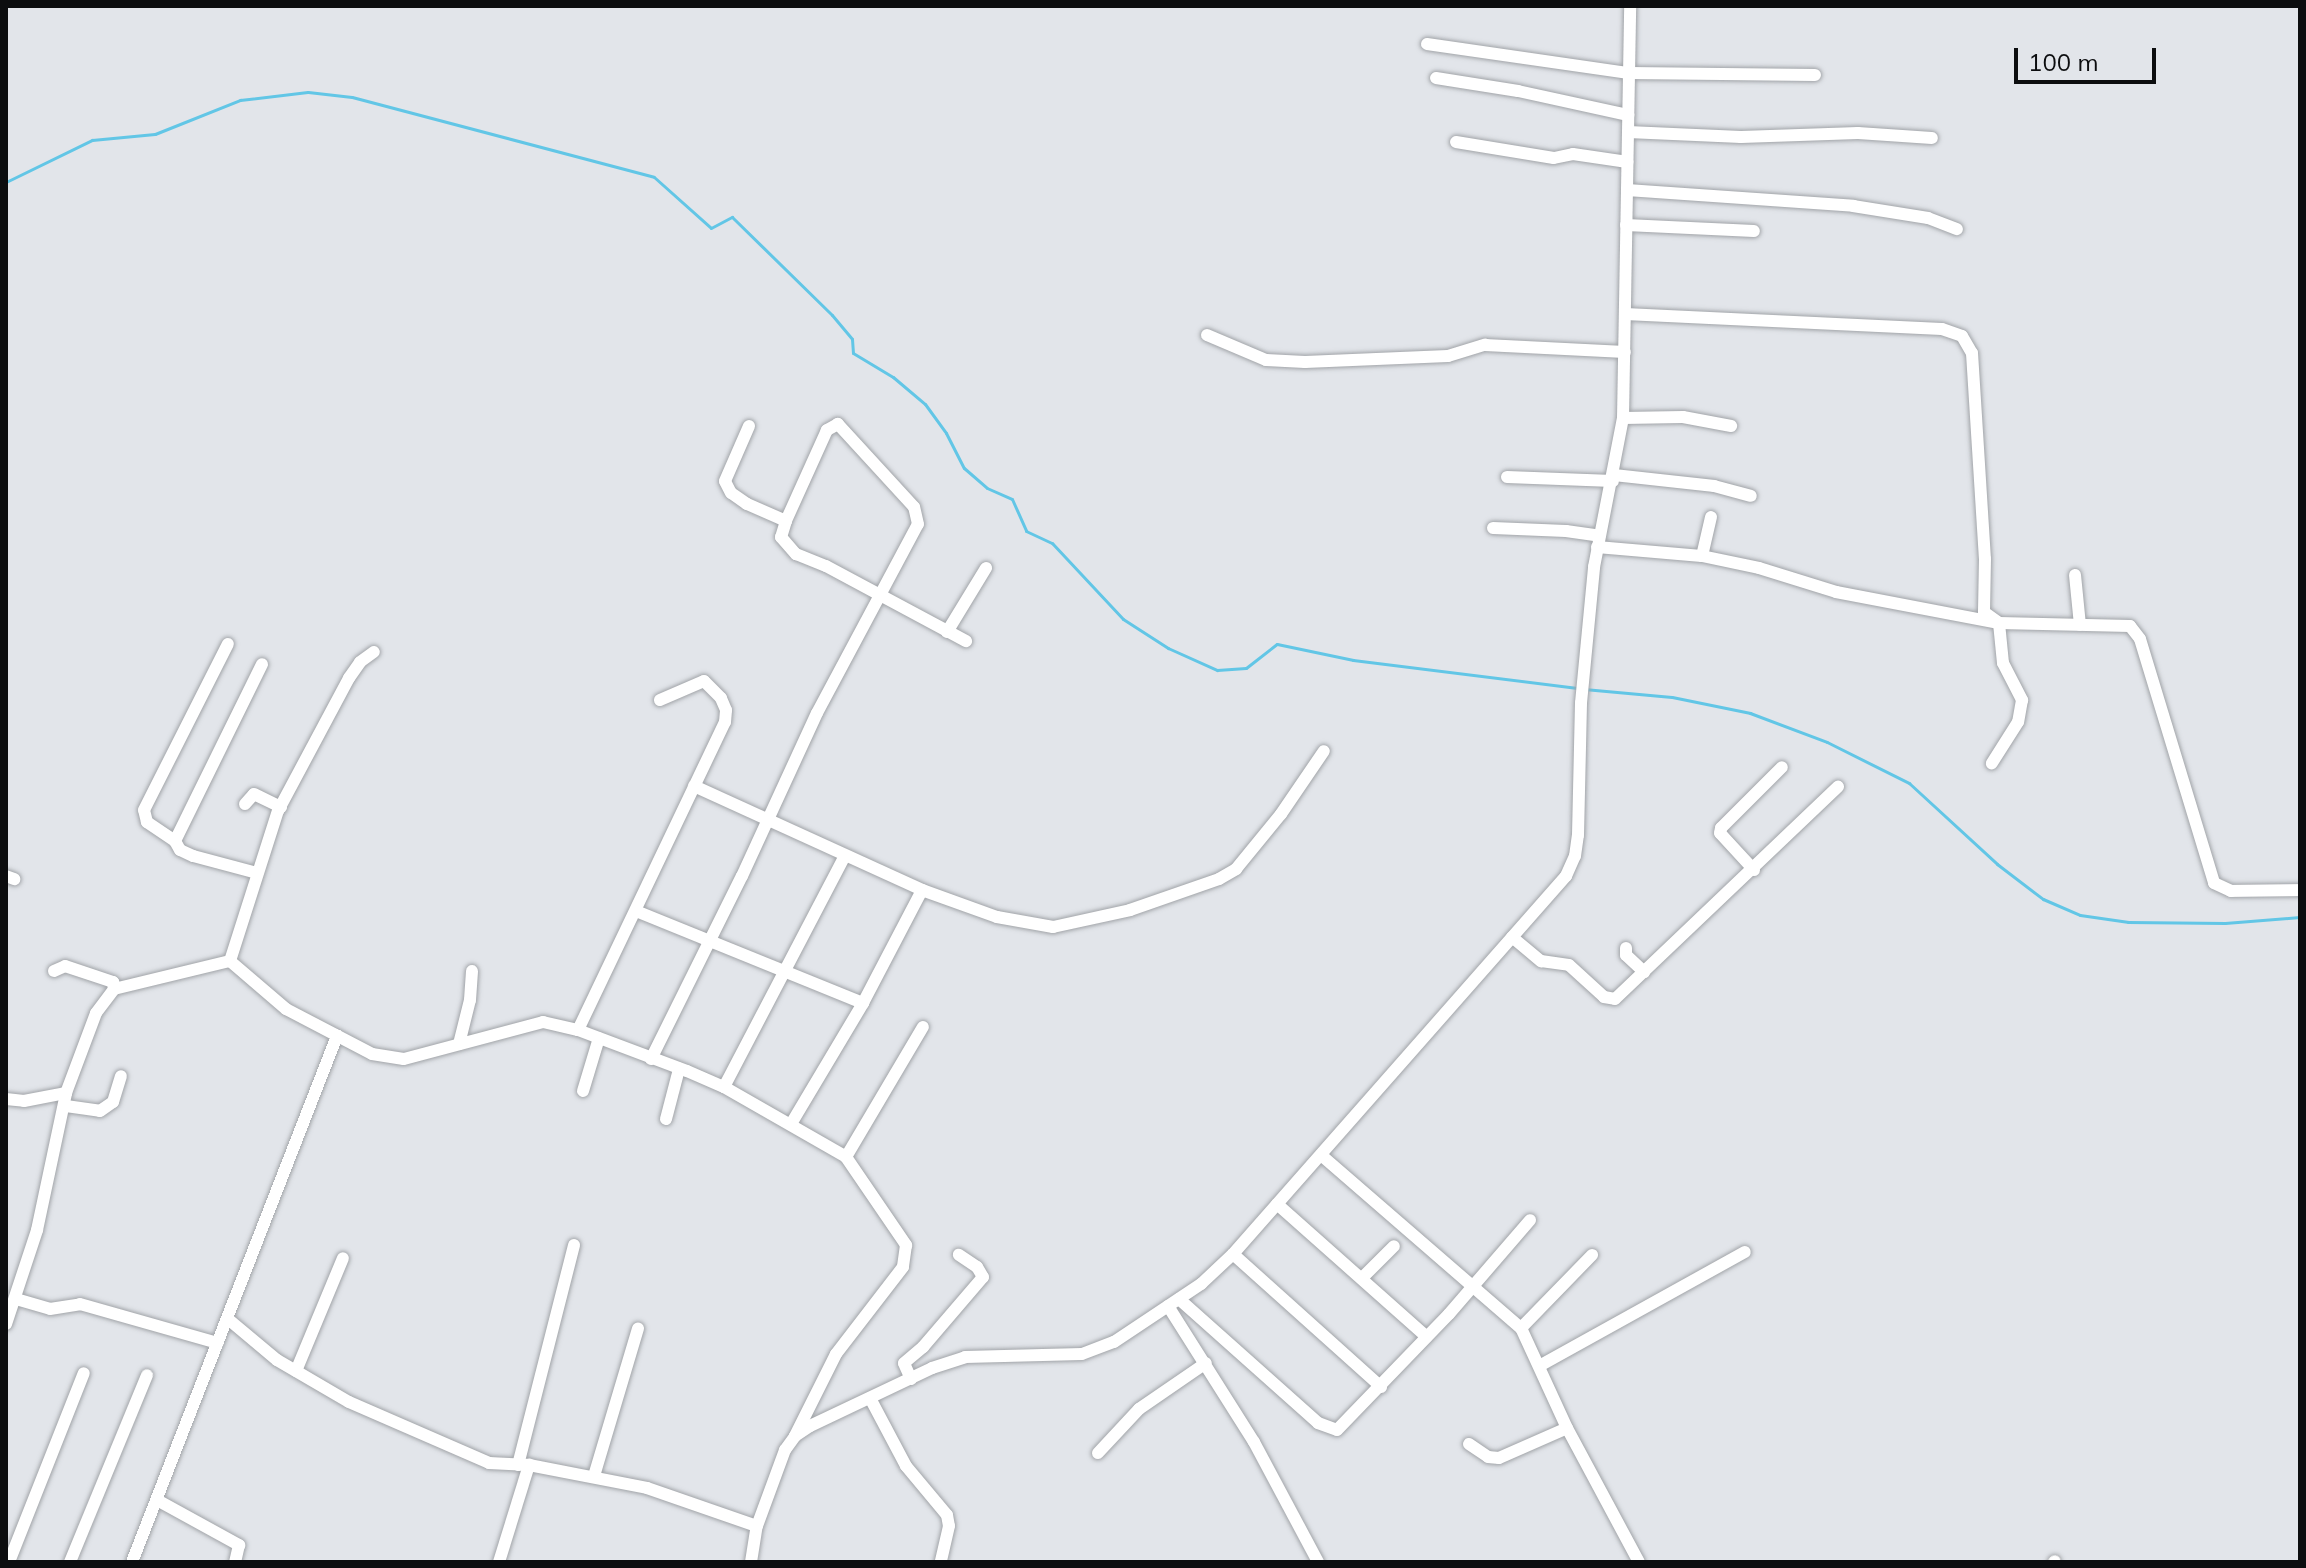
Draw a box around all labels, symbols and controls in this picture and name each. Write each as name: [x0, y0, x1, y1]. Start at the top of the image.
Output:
scale bar: [2018, 32, 2160, 82]
text: 100 m: [2028, 47, 2099, 77]

